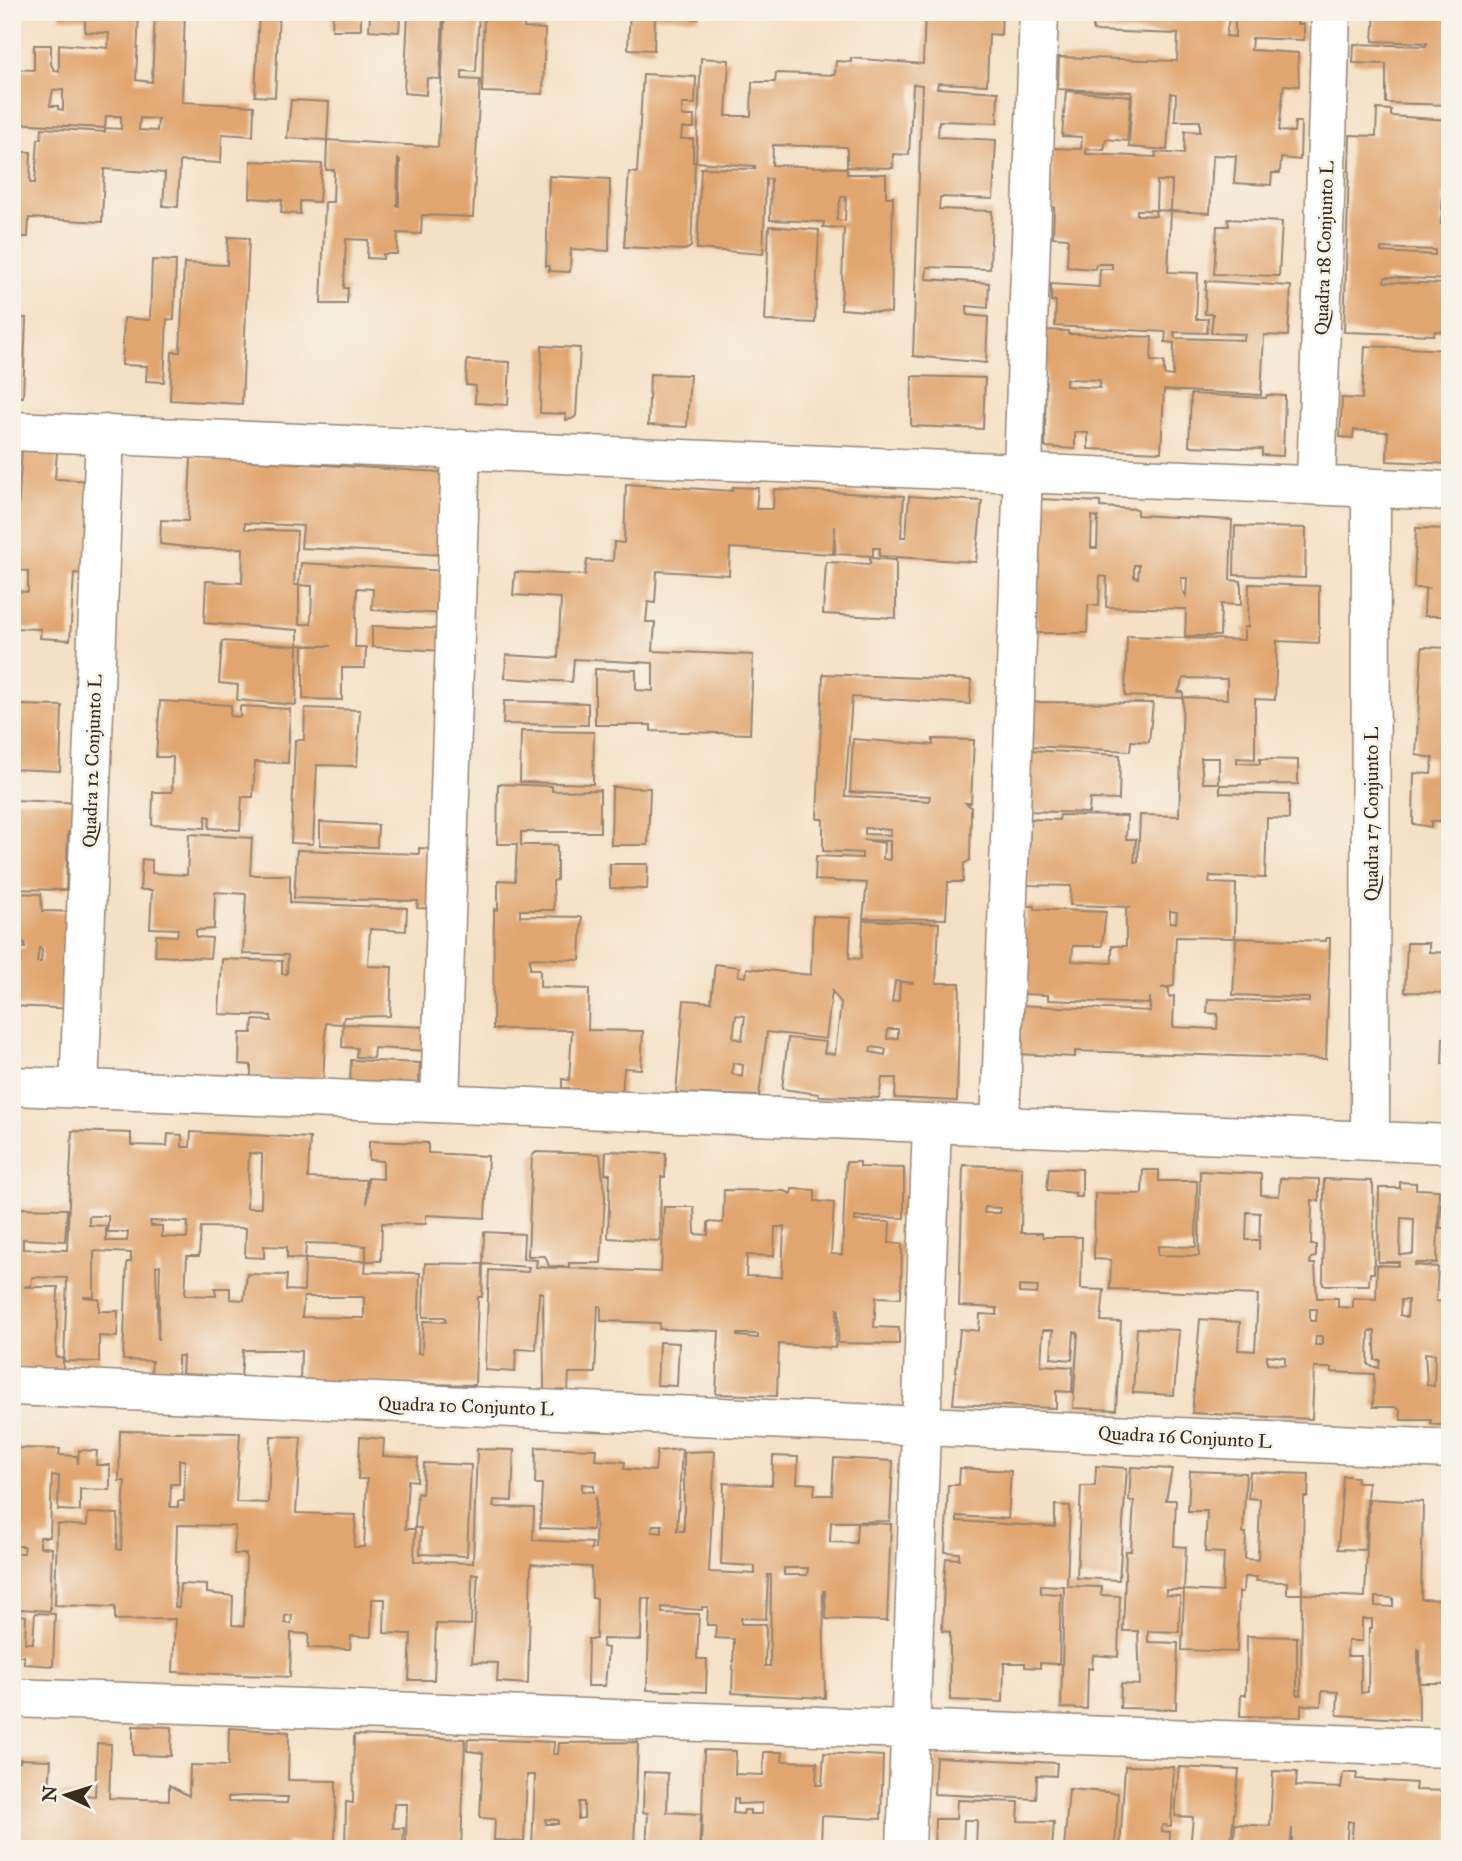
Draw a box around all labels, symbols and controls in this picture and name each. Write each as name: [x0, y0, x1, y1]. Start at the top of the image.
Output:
street label: Quadra 18 Conjunto L: [1309, 160, 1339, 336]
street label: Quadra 12 Conjunto L: [77, 674, 107, 848]
street label: Quadra 17 Conjunto L: [1360, 727, 1383, 901]
street label: Quadra 10 Conjunto L: [378, 1391, 554, 1421]
street label: Quadra 16 Conjunto L: [1097, 1421, 1273, 1453]
north arrow: [32, 1759, 102, 1829]
text: N: [38, 1785, 62, 1803]

